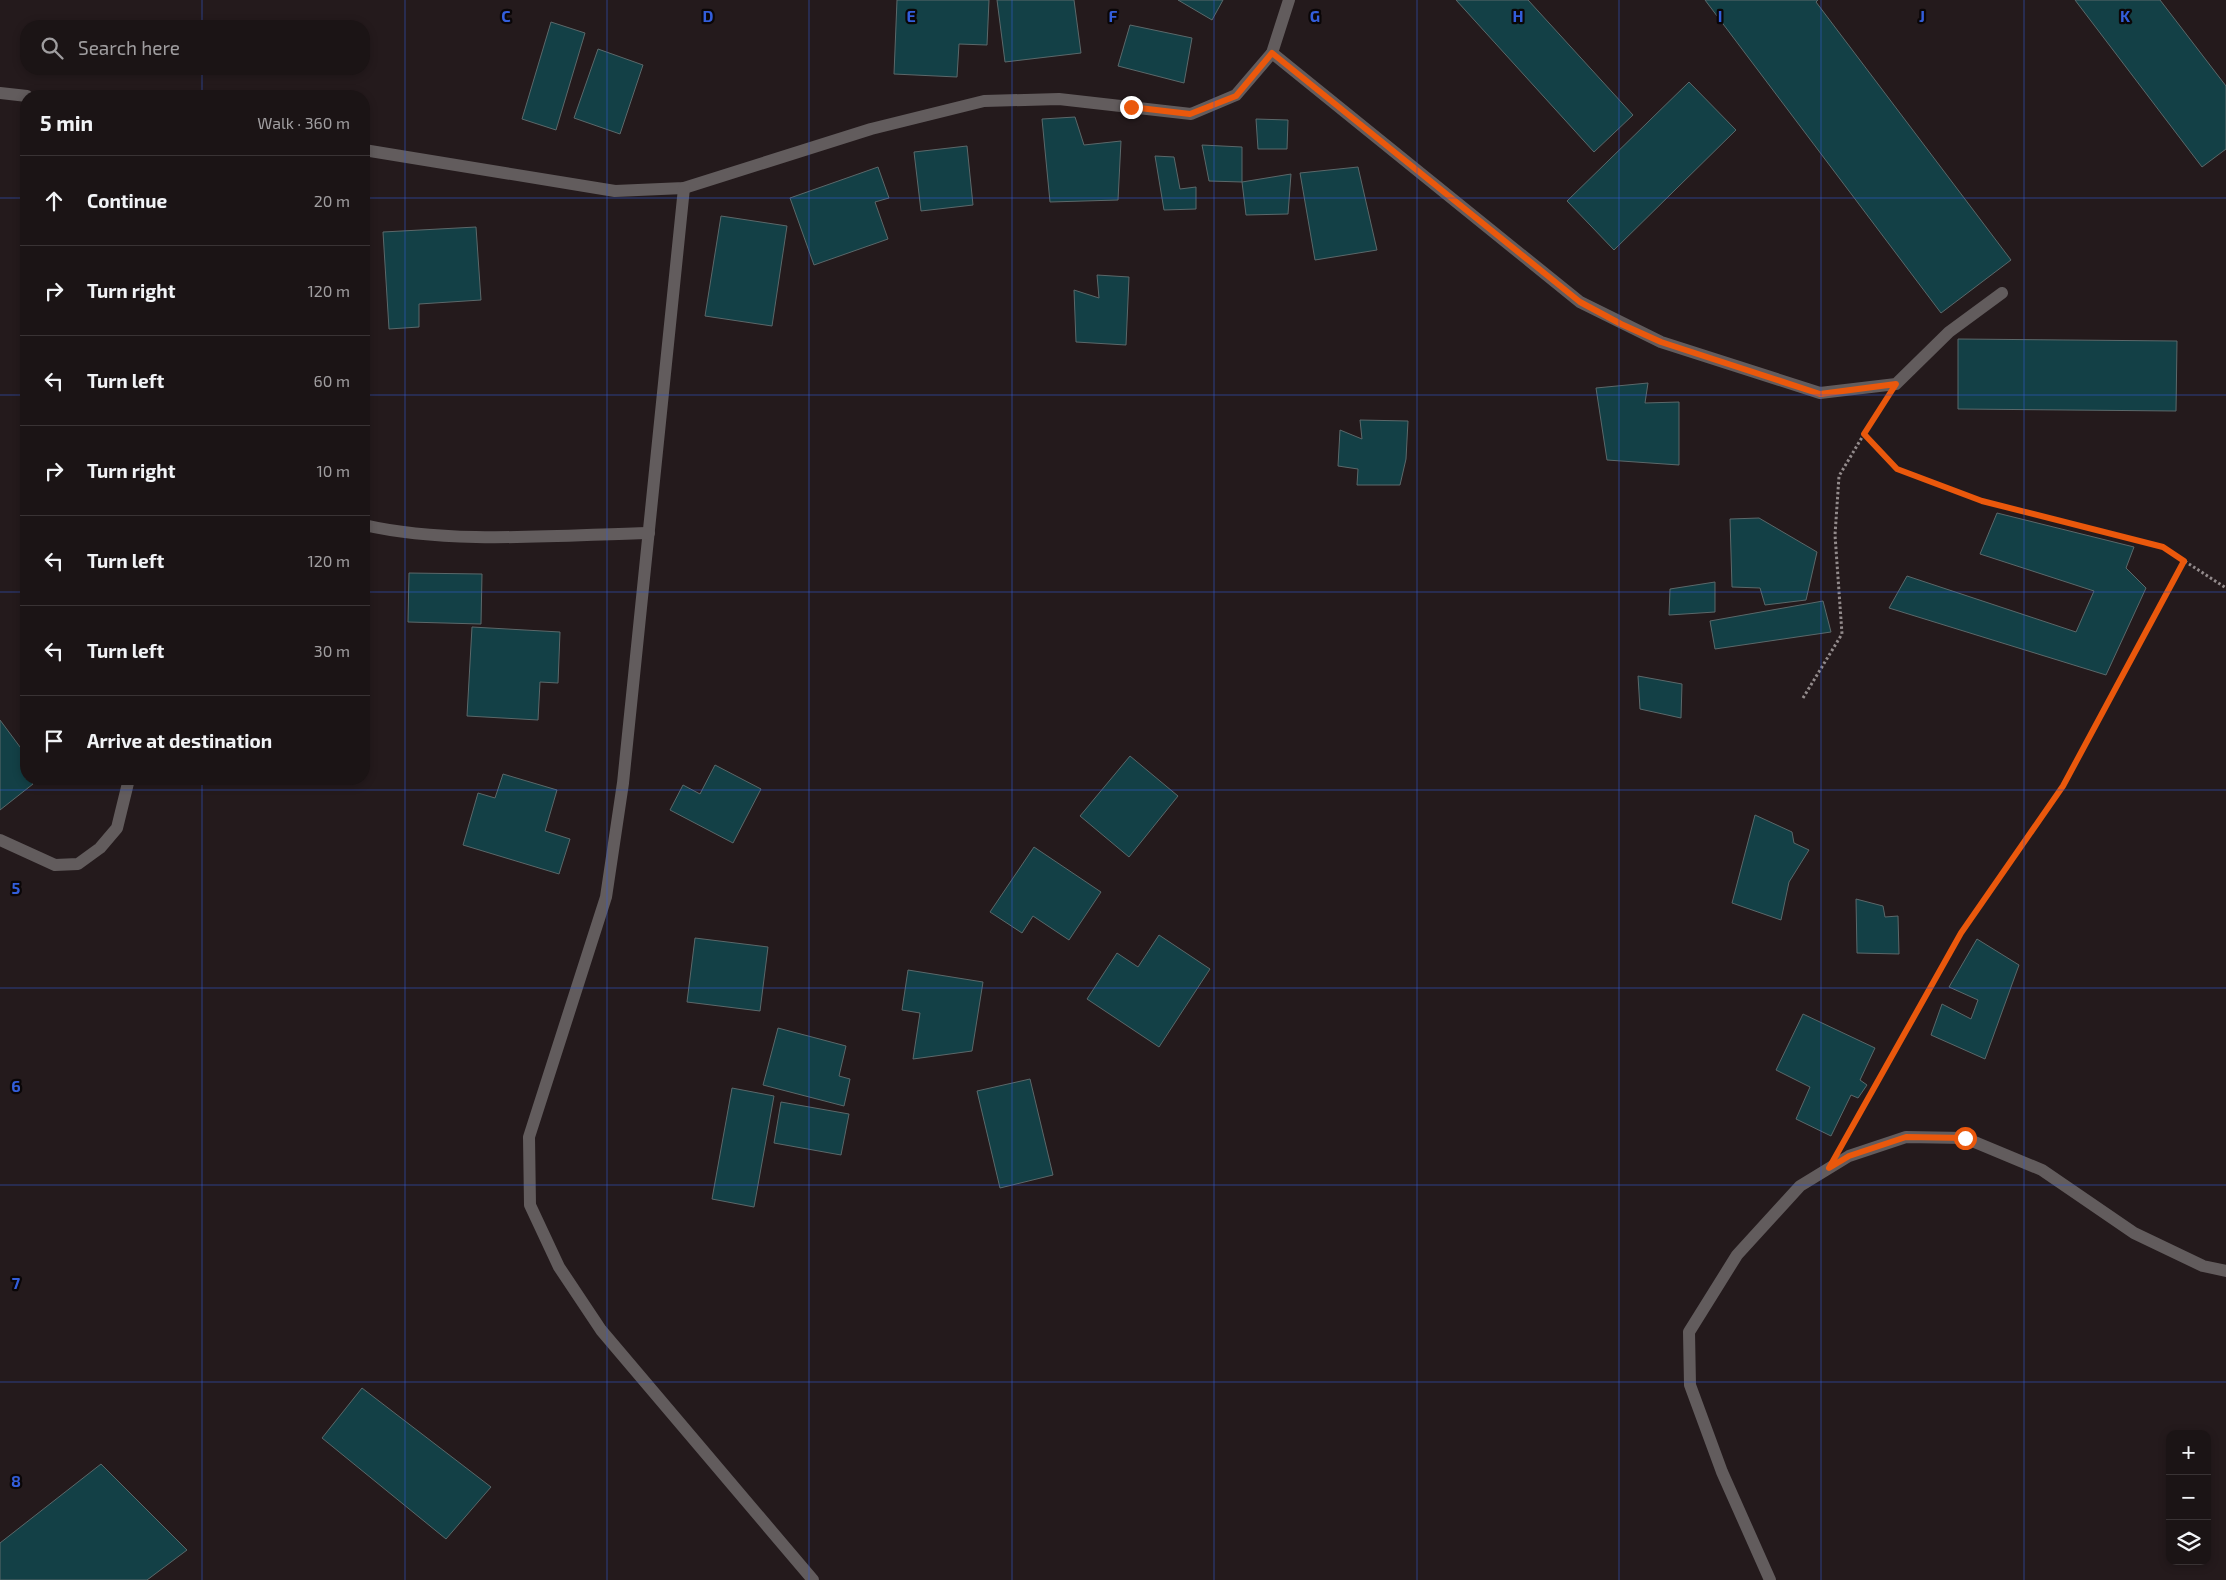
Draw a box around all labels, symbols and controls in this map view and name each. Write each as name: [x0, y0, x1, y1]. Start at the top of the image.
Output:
text: C: [501, 6, 511, 25]
text: D: [703, 6, 714, 25]
text: E: [906, 6, 916, 25]
text: F: [1109, 6, 1118, 25]
text: G: [1310, 6, 1320, 25]
text: H: [1512, 6, 1524, 25]
text: I: [1718, 6, 1722, 25]
text: J: [1919, 6, 1925, 25]
text: K: [2120, 6, 2131, 25]
search box: [20, 20, 370, 75]
icon: search: [38, 34, 66, 62]
text: Search here: [78, 36, 180, 59]
route end: [1120, 96, 1143, 119]
text: 5 min: [40, 110, 93, 135]
text: Walk · 360 m: [257, 113, 350, 132]
icon: ahead: [40, 187, 68, 215]
text: Continue: [87, 189, 167, 212]
text: 20 m: [314, 191, 350, 210]
icon: right: [40, 277, 68, 305]
text: Turn right: [87, 279, 175, 302]
text: 120 m: [307, 281, 350, 300]
icon: left: [40, 367, 68, 395]
text: Turn left: [87, 369, 164, 392]
text: 60 m: [314, 371, 350, 390]
icon: right: [40, 457, 68, 485]
text: Turn right: [87, 459, 175, 482]
text: 10 m: [316, 461, 350, 480]
icon: left: [40, 547, 68, 575]
text: Turn left: [87, 549, 164, 572]
text: 120 m: [307, 551, 350, 570]
icon: left: [40, 637, 68, 665]
text: Turn left: [87, 639, 164, 662]
text: 30 m: [314, 641, 350, 660]
icon: arrive: [40, 727, 68, 755]
text: Arrive at destination: [87, 729, 272, 752]
text: 5: [12, 878, 21, 897]
text: 6: [11, 1076, 21, 1095]
route start: [1954, 1127, 1977, 1150]
text: 7: [12, 1273, 21, 1292]
map controls: [2166, 1430, 2211, 1565]
button: +: [2166, 1430, 2211, 1475]
text: 8: [11, 1471, 21, 1490]
button: −: [2166, 1475, 2211, 1520]
button: layers: [2166, 1520, 2211, 1565]

